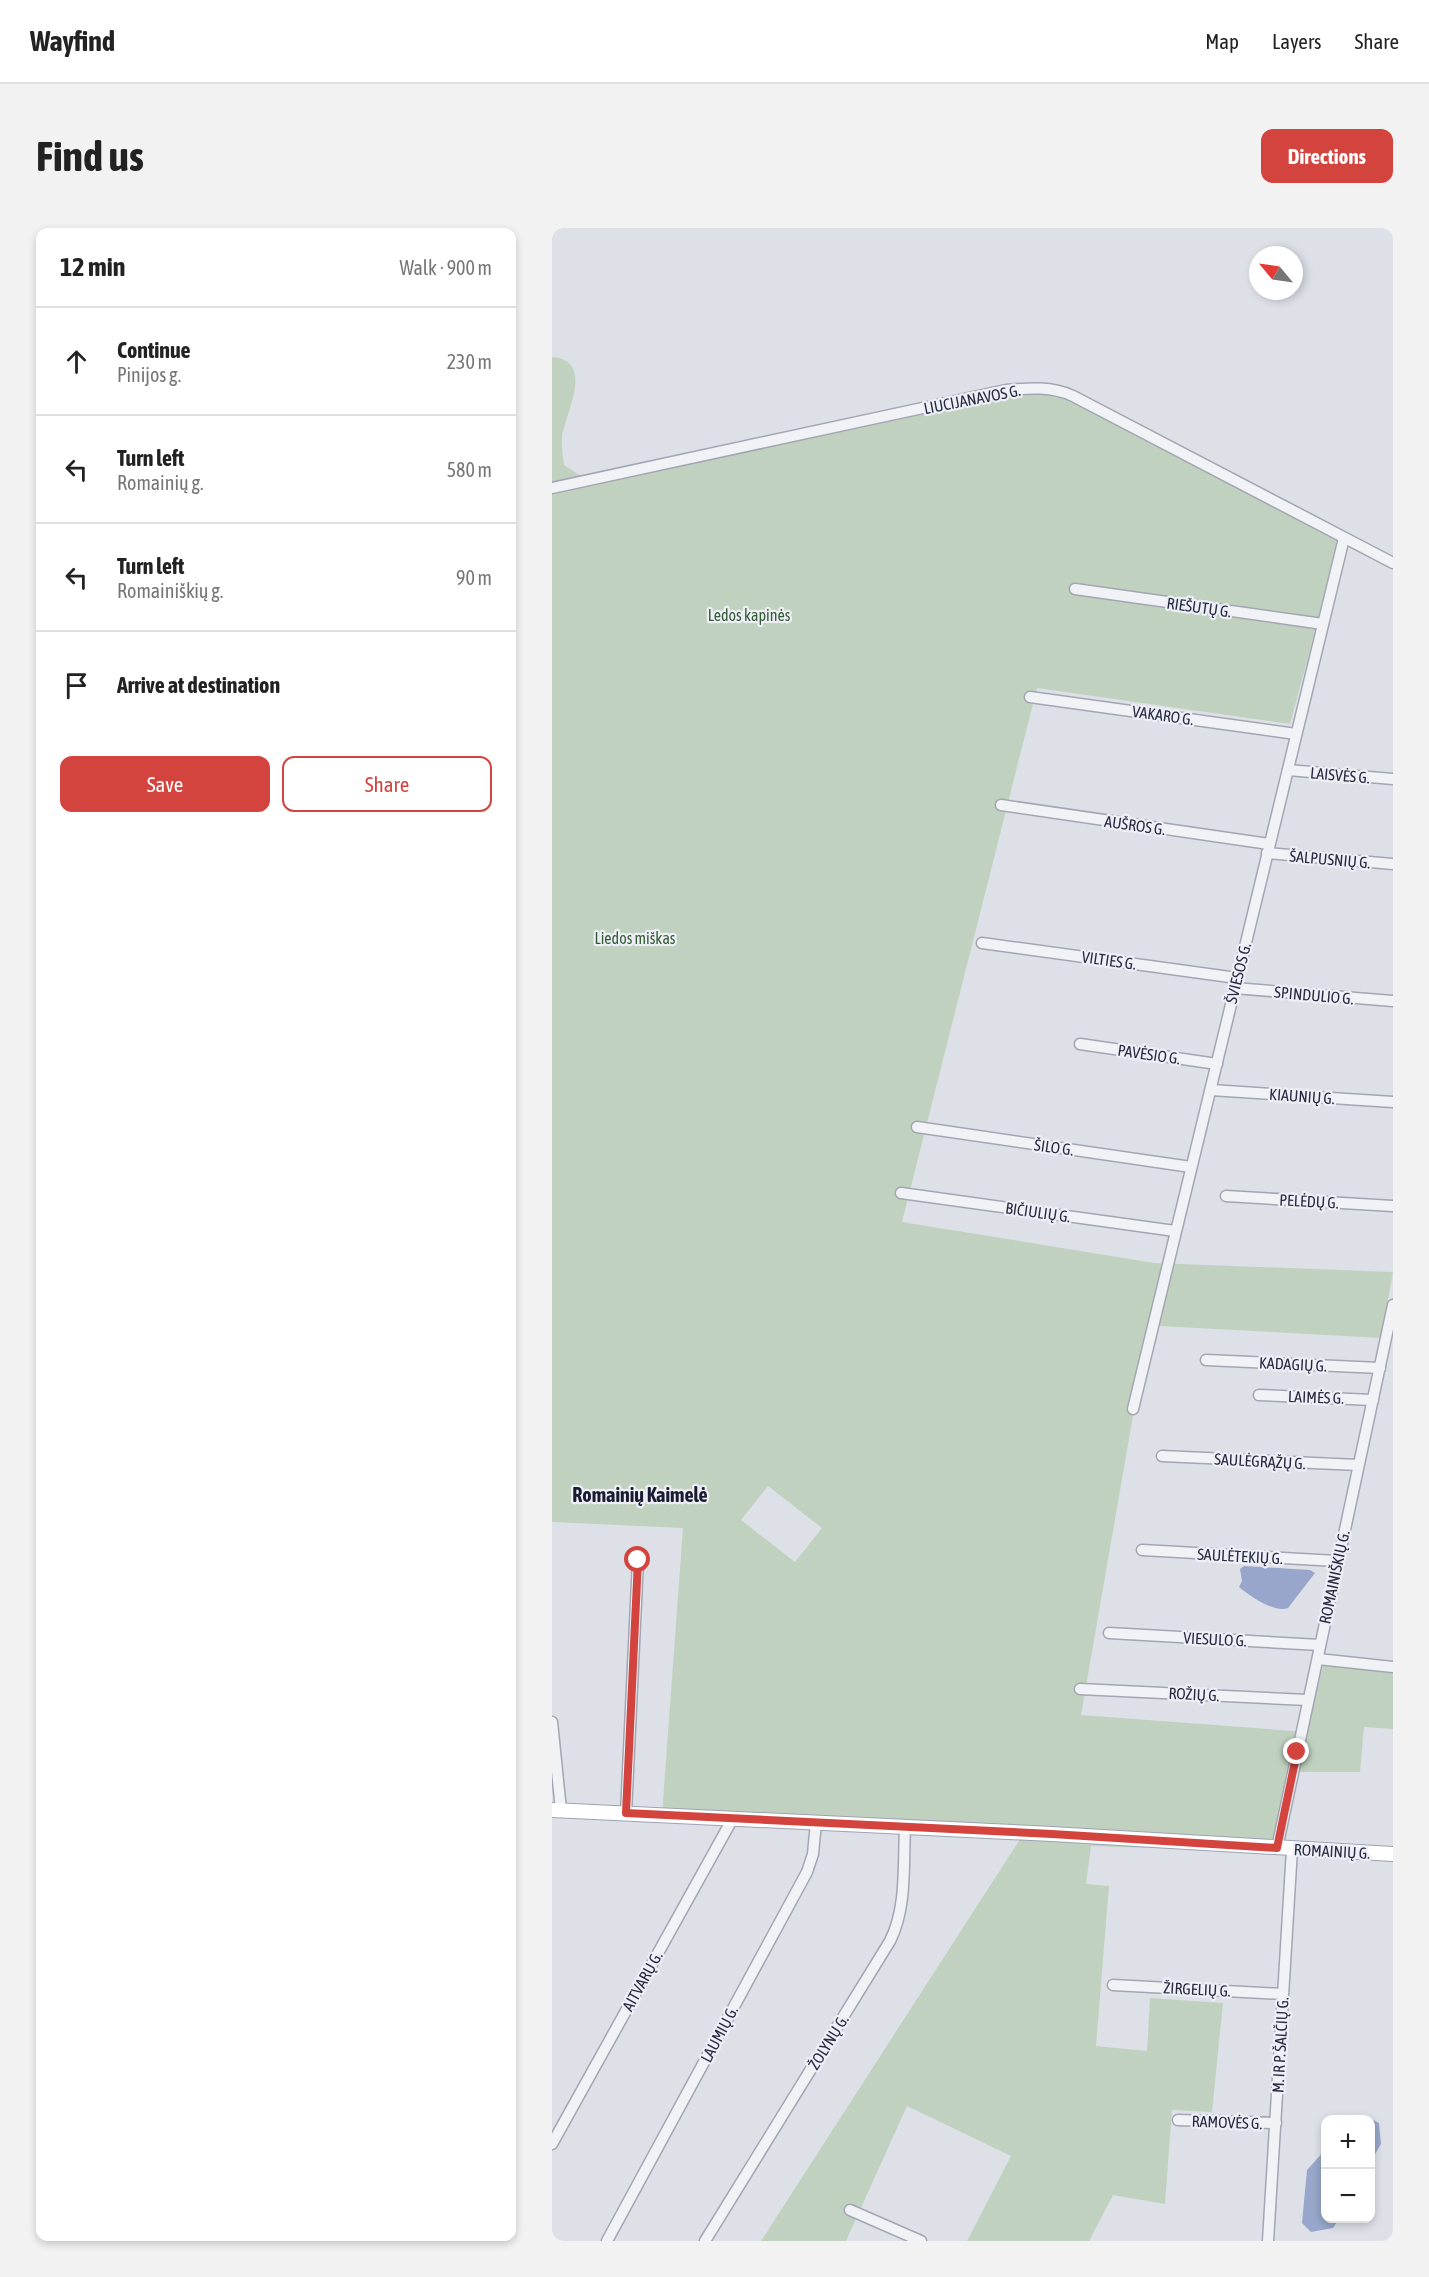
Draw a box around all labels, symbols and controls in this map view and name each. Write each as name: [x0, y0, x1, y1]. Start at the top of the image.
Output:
text: Wayfind: [30, 25, 115, 57]
text: Map: [1205, 29, 1239, 53]
text: Layers: [1272, 29, 1322, 53]
text: Share: [1355, 29, 1399, 53]
button: Directions: [1261, 129, 1393, 183]
text: Find us: [36, 132, 144, 180]
north arrow: [1249, 246, 1303, 300]
text: 12 min: [60, 252, 125, 282]
text: Walk · 900 m: [400, 256, 492, 279]
text: Continue: [117, 337, 191, 363]
icon: ahead: [60, 345, 93, 378]
text: 230 m: [447, 350, 492, 373]
text: Pinijos g.: [117, 363, 181, 386]
street label: LIUCIJANAVOS G.: [922, 381, 1022, 417]
text: Turn left: [117, 445, 184, 471]
icon: left: [60, 453, 93, 486]
text: 580 m: [447, 458, 492, 481]
text: Romainių g.: [117, 471, 204, 494]
text: Turn left: [117, 553, 184, 579]
icon: left: [60, 561, 93, 594]
text: 90 m: [456, 566, 492, 589]
text: Romainiškių g.: [117, 579, 223, 602]
street label: RIEŠUTŲ G.: [1165, 594, 1233, 621]
park label: Ledos kapinės: [708, 606, 791, 625]
icon: arrive: [60, 669, 93, 702]
text: Arrive at destination: [117, 672, 280, 698]
street label: VAKARO G.: [1131, 702, 1195, 728]
button: Save: [60, 756, 270, 812]
button: Share: [282, 756, 492, 812]
street label: LAISVĖS G.: [1309, 763, 1371, 787]
street label: AUŠROS G.: [1103, 812, 1167, 838]
street label: ŠALPUSNIŲ G.: [1289, 846, 1371, 873]
park label: Liedos miškas: [595, 929, 676, 947]
street label: ŠVIESOS G.: [1222, 941, 1254, 1005]
street label: VILTIES G.: [1081, 947, 1138, 973]
street label: SPINDULIO G.: [1274, 983, 1355, 1007]
street label: PAVĖSIO G.: [1117, 1041, 1182, 1067]
street label: KIAUNIŲ G.: [1269, 1085, 1336, 1108]
street label: ŠILO G.: [1033, 1135, 1075, 1159]
street label: PELĖDŲ G.: [1279, 1190, 1339, 1213]
street label: BIČIULIŲ G.: [1004, 1199, 1072, 1226]
street label: KADAGIŲ G.: [1259, 1353, 1328, 1376]
street label: LAIMĖS G.: [1288, 1387, 1344, 1407]
street label: SAULĖGRĄŽŲ G.: [1214, 1450, 1306, 1473]
district label: Romainių Kaimelė: [572, 1483, 708, 1506]
street label: ROMAINIŠKIŲ G.: [1315, 1529, 1354, 1626]
street label: SAULĖTEKIŲ G.: [1197, 1545, 1283, 1568]
route start: [624, 1546, 650, 1572]
street label: VIESULO G.: [1183, 1628, 1247, 1650]
street label: ROŽIŲ G.: [1168, 1684, 1220, 1705]
route end: [1283, 1738, 1309, 1764]
street label: ROMAINIŲ G.: [1293, 1840, 1371, 1863]
street label: AITVARŲ G.: [618, 1948, 667, 2014]
street label: ŽIRGELIŲ G.: [1163, 1978, 1231, 2001]
street label: M. IR P. ŠALČIŲ G.: [1269, 1997, 1293, 2093]
street label: LAUMIŲ G.: [697, 2003, 742, 2066]
street label: ŽOLYNŲ G.: [804, 2011, 853, 2073]
street label: RAMOVĖS G.: [1191, 2112, 1263, 2132]
map controls: [1321, 2115, 1375, 2223]
button: +: [1321, 2115, 1375, 2169]
button: −: [1321, 2169, 1375, 2223]

